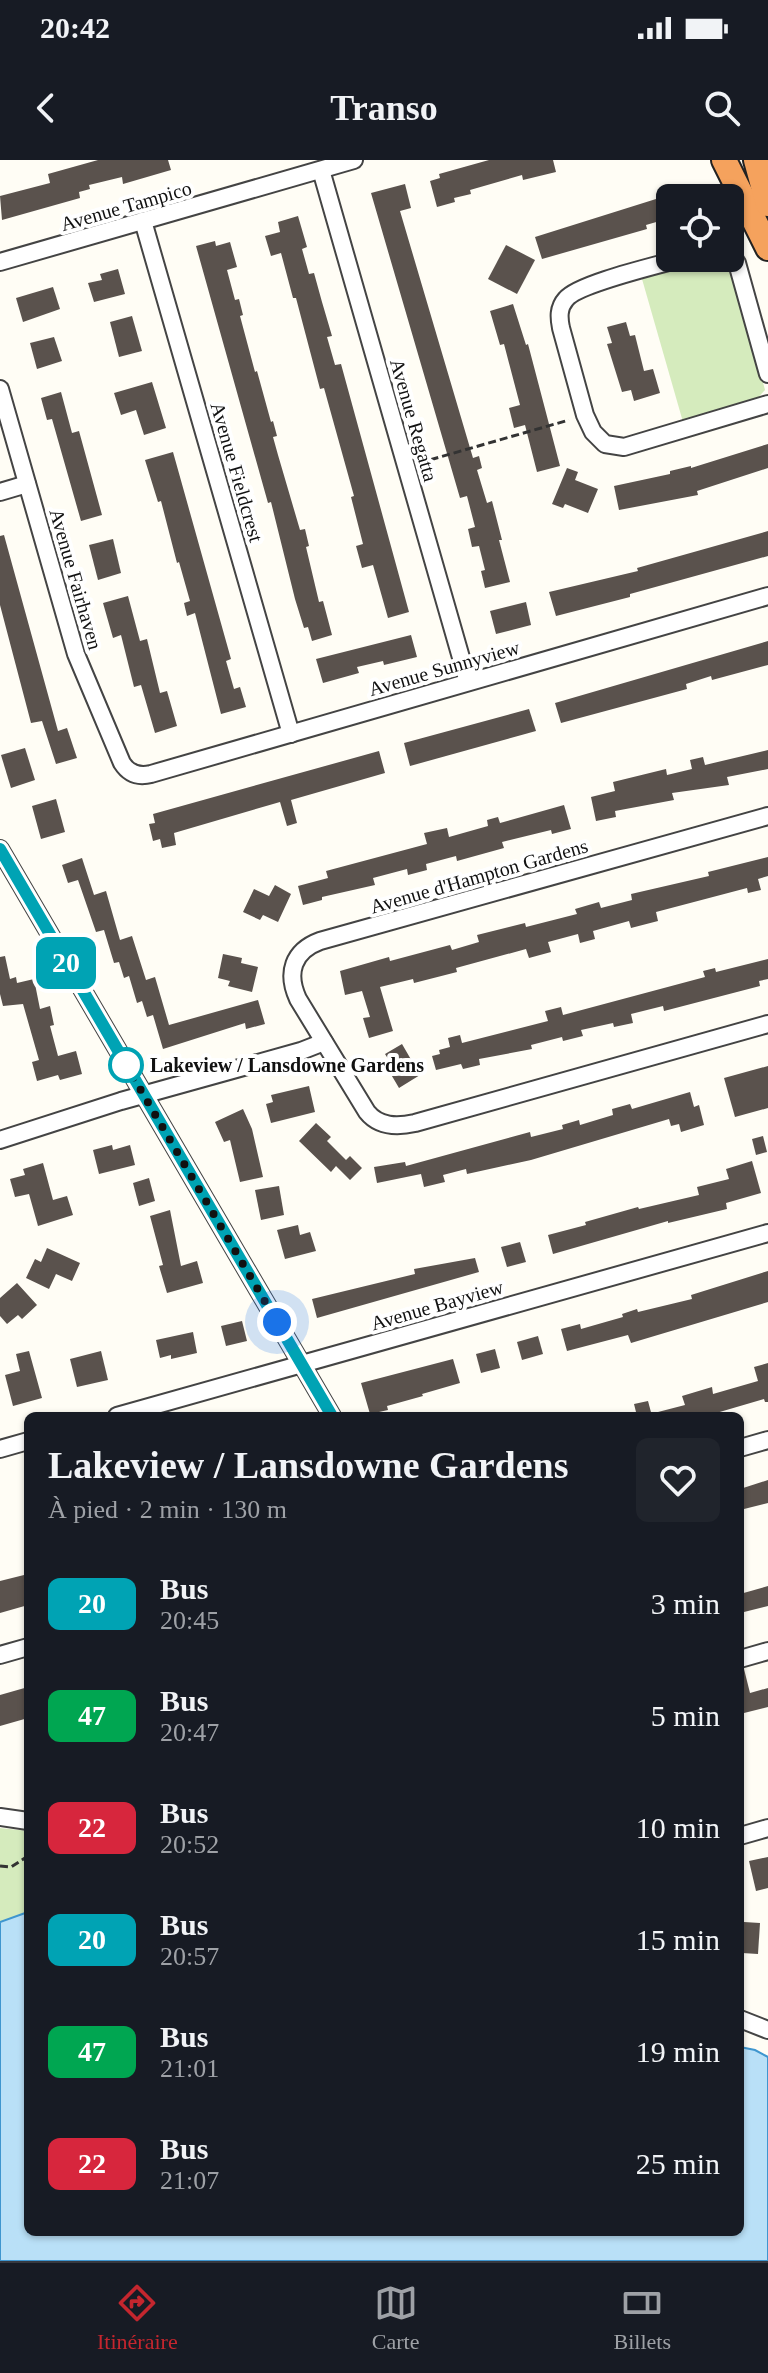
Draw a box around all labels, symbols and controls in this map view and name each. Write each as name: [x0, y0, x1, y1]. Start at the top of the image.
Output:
text: 20:42: [40, 11, 110, 44]
icon: back: [24, 86, 68, 130]
icon: search: [700, 86, 744, 130]
text: Transo: [330, 88, 438, 128]
street label: Avenue Tampico: [58, 177, 194, 236]
map controls: [656, 184, 744, 272]
button: locate: [656, 184, 744, 272]
street label: Avenue Regatta: [385, 356, 442, 484]
street label: Avenue Fieldcrest: [206, 399, 268, 545]
street label: Avenue Fairhaven: [45, 506, 107, 652]
street label: Avenue Sunnyview: [366, 636, 523, 701]
street label: Avenue d'Hampton Gardens: [368, 834, 591, 919]
line badge: 20: [30, 937, 102, 989]
text: 20: [52, 947, 80, 978]
marker: Lakeview / Lansdowne Gardens: [109, 1048, 143, 1082]
place label: Lakeview / Lansdowne Gardens: [150, 1054, 424, 1076]
street label: Avenue Bayview: [368, 1275, 507, 1335]
your location: [257, 1302, 297, 1342]
button: heart: [636, 1438, 720, 1522]
text: Lakeview / Lansdowne Gardens: [48, 1444, 568, 1486]
text: À pied · 2 min · 130 m: [48, 1495, 287, 1524]
text: Bus: [160, 1572, 208, 1605]
text: 3 min: [651, 1587, 720, 1620]
text: 20: [78, 1588, 106, 1619]
text: 20:45: [160, 1606, 219, 1635]
text: Bus: [160, 1684, 208, 1717]
text: 5 min: [651, 1699, 720, 1732]
text: 47: [78, 1700, 106, 1731]
text: 20:47: [160, 1718, 219, 1747]
text: Bus: [160, 1796, 208, 1829]
text: 10 min: [636, 1811, 720, 1844]
text: 22: [78, 1812, 106, 1843]
text: 20:52: [160, 1830, 219, 1859]
text: Bus: [160, 1908, 208, 1941]
text: 15 min: [636, 1923, 720, 1956]
text: 20: [78, 1924, 106, 1955]
text: 20:57: [160, 1942, 219, 1971]
text: Bus: [160, 2020, 208, 2053]
text: 19 min: [636, 2035, 720, 2068]
text: 47: [78, 2036, 106, 2067]
text: 21:01: [160, 2054, 219, 2083]
text: Bus: [160, 2132, 208, 2165]
text: 25 min: [636, 2147, 720, 2180]
text: 22: [78, 2148, 106, 2179]
text: 21:07: [160, 2166, 219, 2195]
tab: Itinéraire: [97, 2281, 178, 2355]
tab: Carte: [372, 2281, 419, 2355]
tab: Billets: [614, 2281, 671, 2355]

